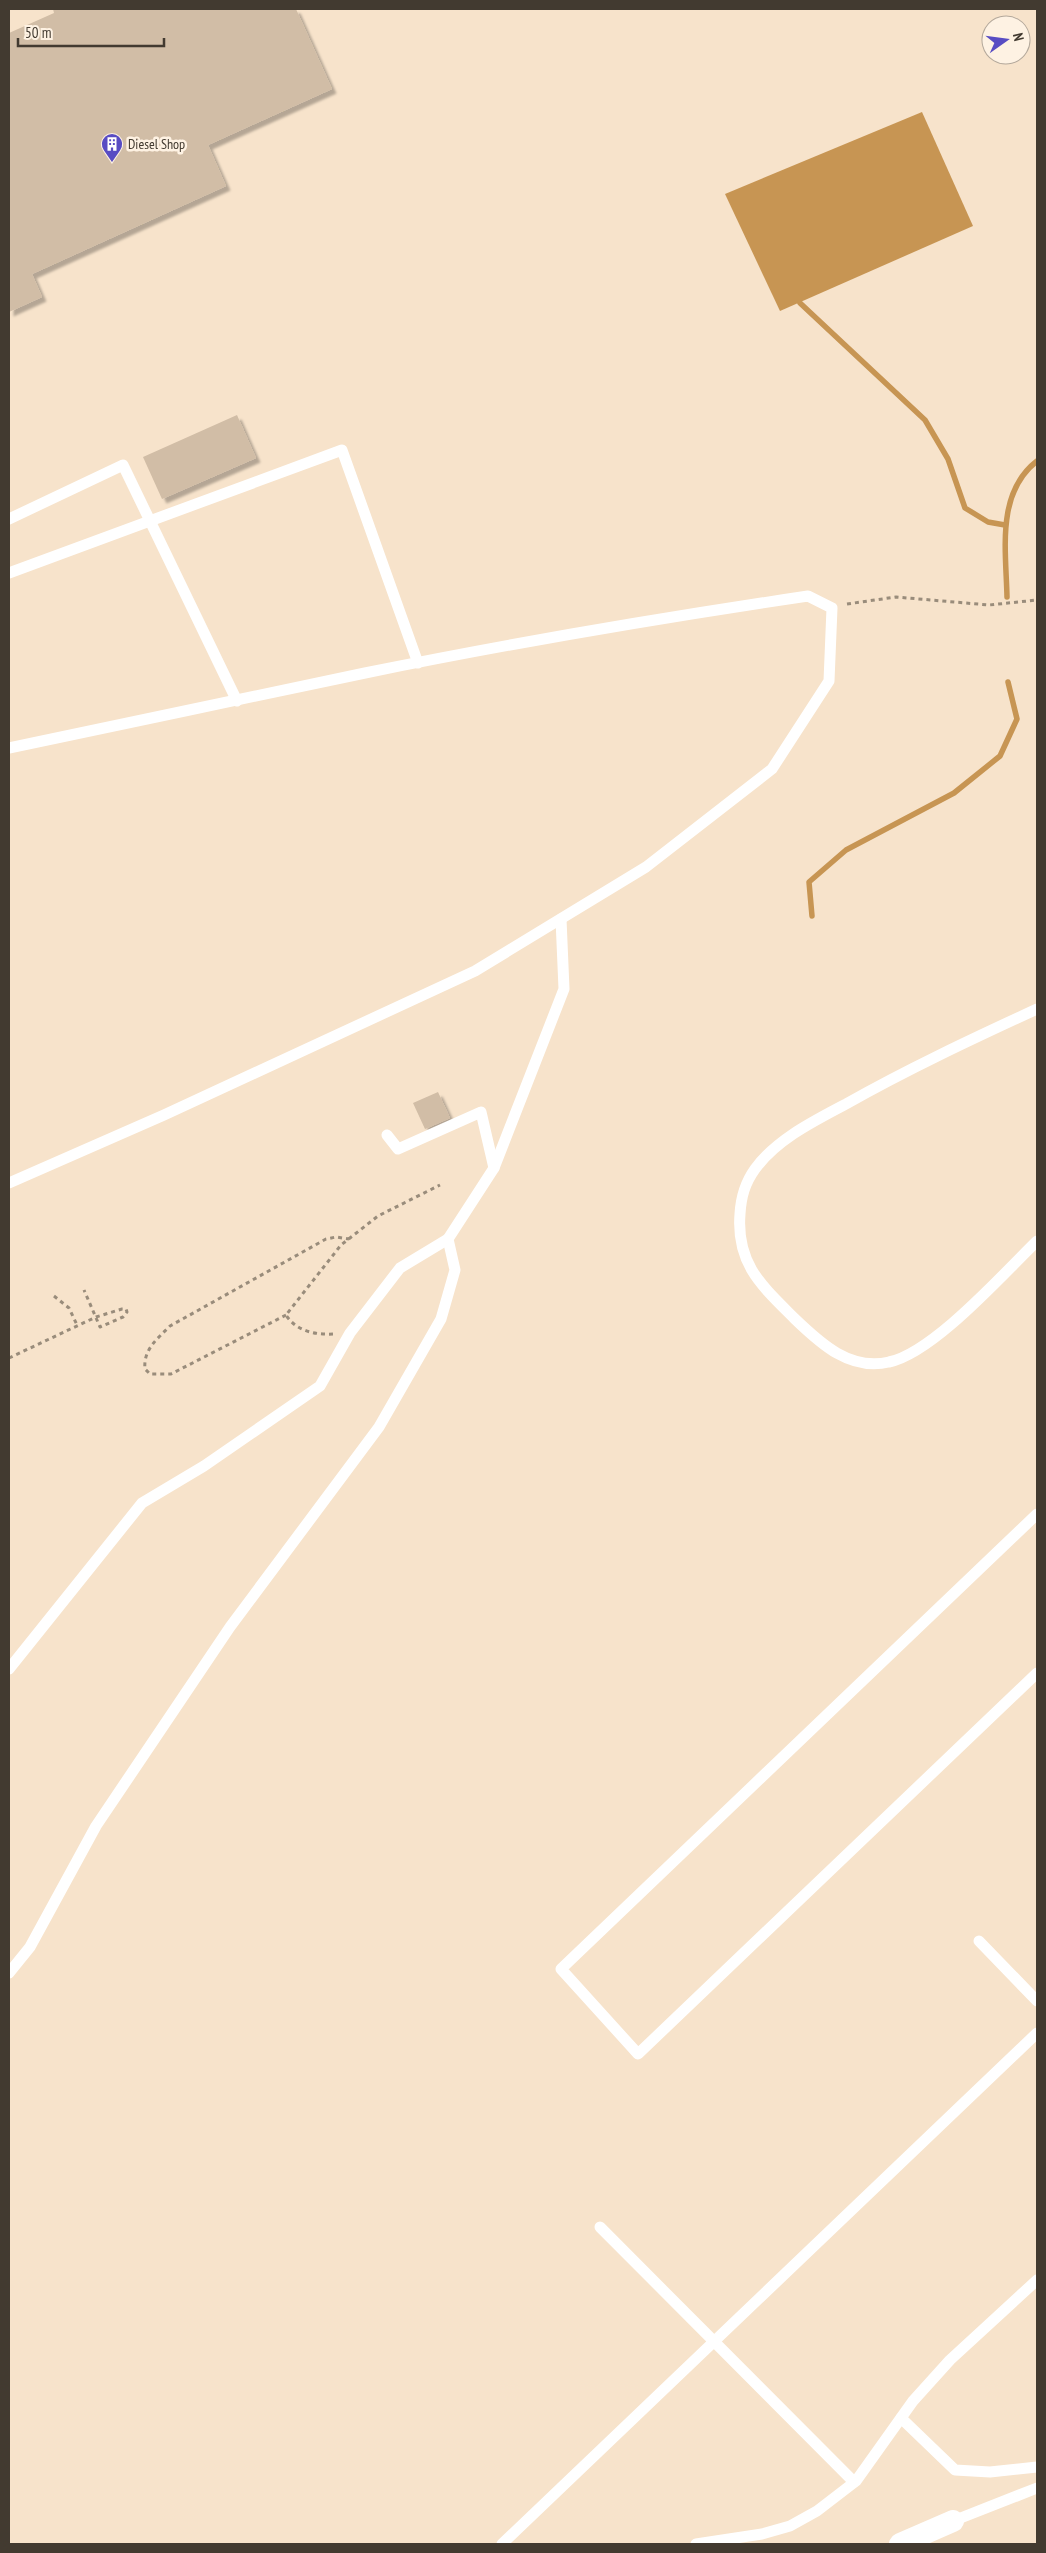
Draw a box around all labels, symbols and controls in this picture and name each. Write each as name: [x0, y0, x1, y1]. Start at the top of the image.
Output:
scale bar: [18, 15, 164, 47]
north arrow: [981, 15, 1031, 65]
text: 50 m: [25, 23, 51, 42]
text: N: [1009, 31, 1028, 43]
building icon: Diesel Shop: [100, 132, 124, 163]
place label: Diesel Shop: [128, 135, 185, 153]

